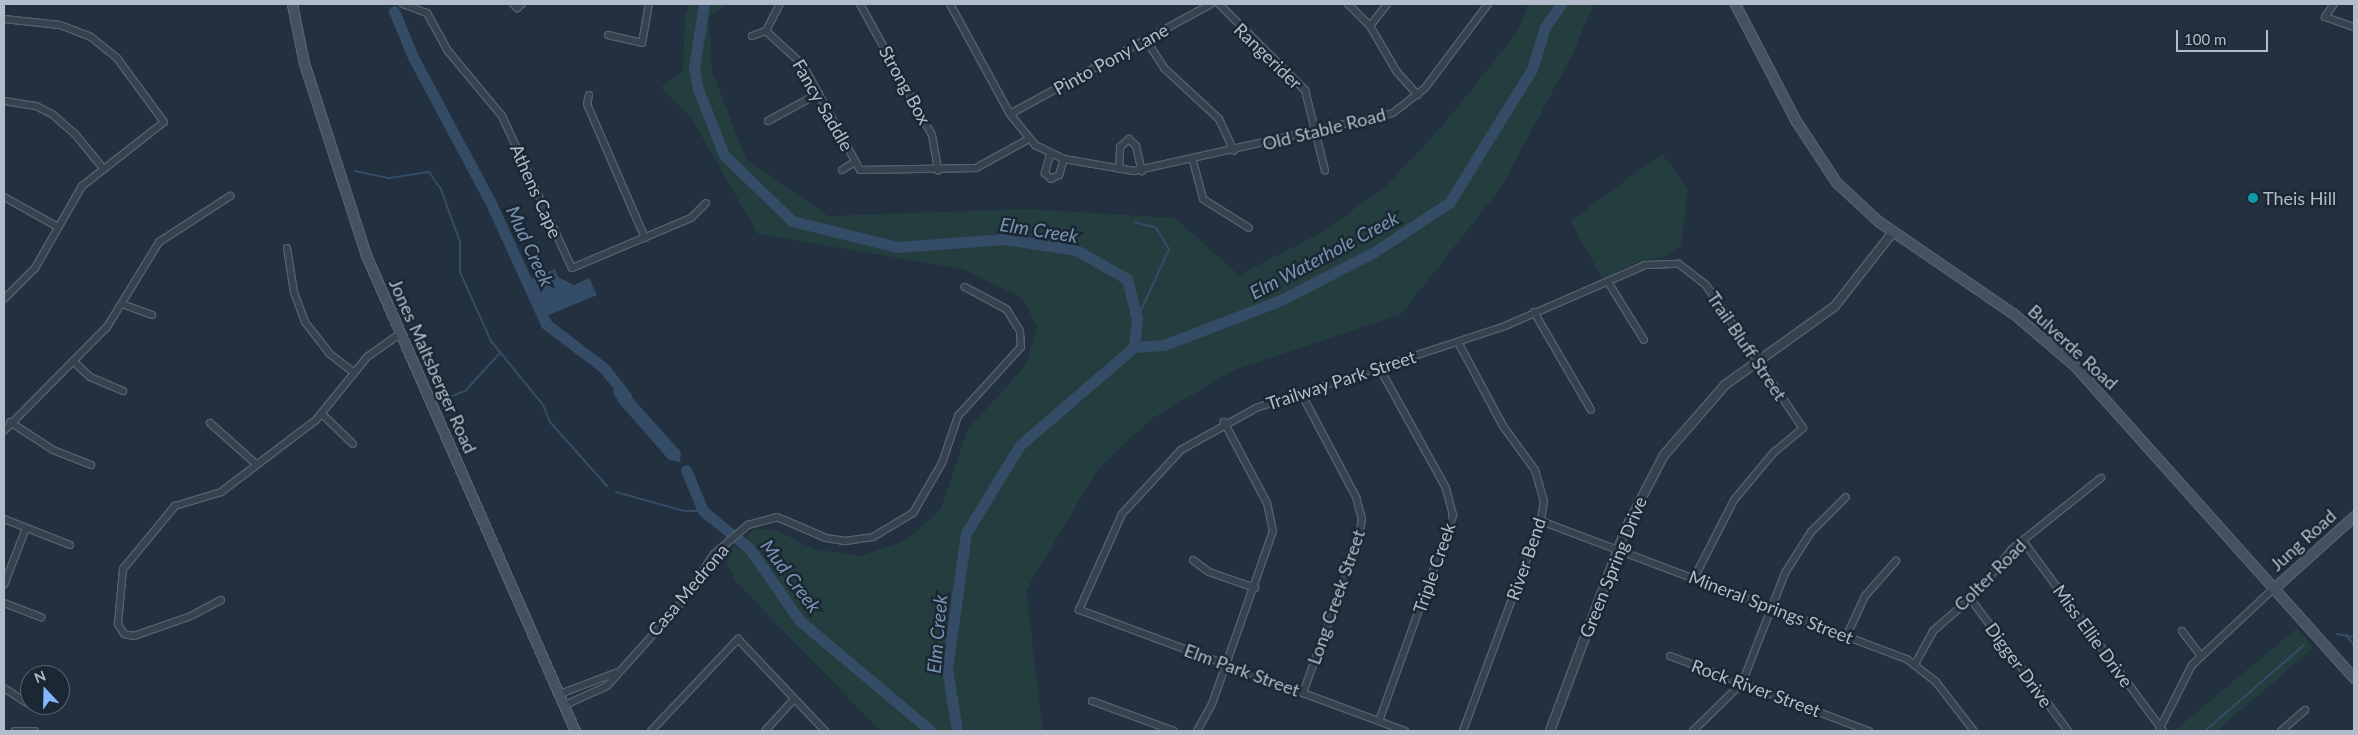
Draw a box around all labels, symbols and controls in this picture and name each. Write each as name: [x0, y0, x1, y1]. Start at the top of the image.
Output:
street label: Pinto Pony Lane: [1050, 18, 1172, 100]
street label: Rangerider: [1230, 18, 1306, 94]
scale bar: [2178, 20, 2270, 52]
text: 100 m: [2184, 30, 2226, 48]
street label: Strong Box: [875, 42, 935, 128]
street label: Fancy Saddle: [788, 55, 858, 155]
street label: Old Stable Road: [1260, 103, 1388, 155]
street label: Athens Cape: [506, 141, 566, 241]
place label: Theis Hill: [2263, 187, 2336, 209]
marker: Theis Hill: [2247, 192, 2259, 204]
water label: Mud Creek: [502, 202, 558, 290]
water label: Elm Waterhole Creek: [1246, 206, 1402, 304]
water label: Elm Creek: [998, 213, 1080, 247]
street label: Jones Maltsberger Road: [385, 275, 481, 457]
street label: Trail Bluff Street: [1703, 287, 1791, 405]
street label: Bulverde Road: [2024, 300, 2122, 394]
street label: Trailway Park Street: [1263, 346, 1419, 414]
street label: Green Spring Drive: [1575, 493, 1651, 641]
street label: Jung Road: [2266, 505, 2340, 575]
street label: River Bend: [1502, 515, 1550, 603]
street label: Triple Creek: [1408, 520, 1460, 616]
street label: Long Creek Street: [1303, 527, 1369, 667]
street label: Colter Road: [1949, 534, 2031, 616]
water label: Mud Creek: [756, 535, 826, 617]
street label: Casa Medrona: [643, 540, 733, 640]
street label: Mineral Springs Street: [1686, 566, 1856, 648]
street label: Miss Ellie Drive: [2049, 581, 2137, 691]
water label: Elm Creek: [922, 594, 952, 674]
street label: Digger Drive: [1981, 618, 2057, 712]
street label: Elm Park Street: [1181, 639, 1303, 701]
street label: Rock River Street: [1688, 655, 1824, 721]
north arrow: [20, 665, 70, 715]
text: N: [32, 667, 48, 686]

